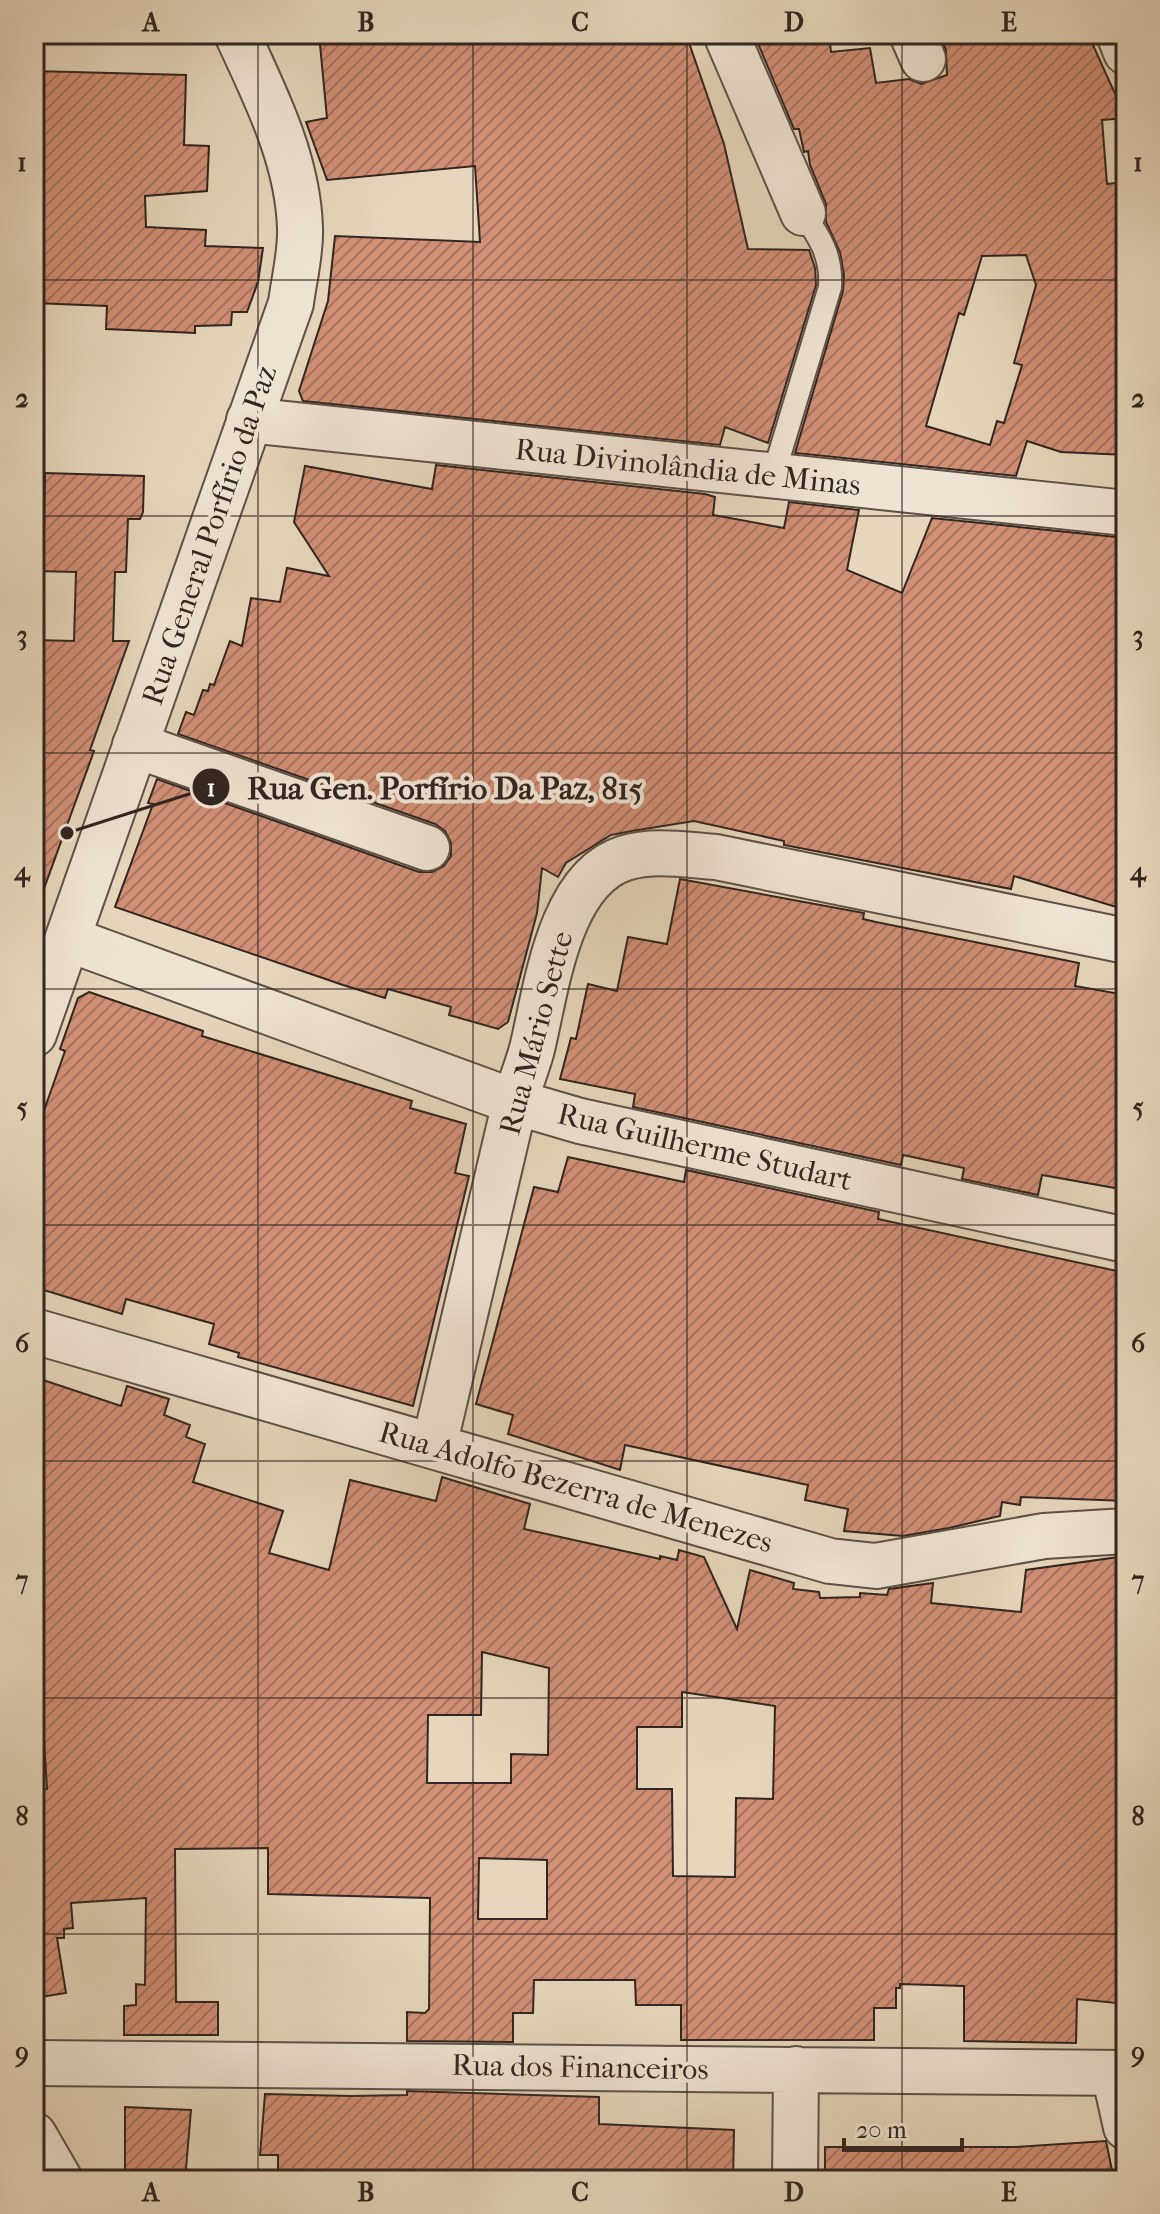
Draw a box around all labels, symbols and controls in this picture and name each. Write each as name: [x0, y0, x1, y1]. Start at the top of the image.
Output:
text: A: [141, 7, 161, 38]
text: B: [358, 7, 375, 38]
text: C: [571, 7, 589, 38]
text: D: [784, 7, 804, 38]
text: E: [1001, 7, 1017, 38]
text: 1: [17, 147, 27, 178]
text: 1: [1133, 147, 1143, 178]
street label: Rua General Porfírio da Paz: [135, 361, 284, 710]
text: 2: [15, 383, 29, 414]
text: 2: [1131, 383, 1145, 414]
street label: Rua Divinolândia de Minas: [513, 432, 862, 503]
text: 3: [17, 620, 27, 651]
text: 3: [1133, 620, 1143, 651]
callout: Rua Gen. Porfírio Da Paz, 815: [191, 759, 659, 815]
text: Rua Gen. Porfírio Da Paz, 815: [247, 770, 643, 807]
text: 1: [207, 774, 215, 802]
text: 4: [13, 856, 31, 888]
text: 4: [1129, 856, 1147, 888]
street label: Rua Mário Sette: [492, 927, 581, 1139]
text: 5: [16, 1092, 28, 1123]
text: 5: [1132, 1092, 1144, 1123]
street label: Rua Guilherme Studart: [554, 1097, 856, 1198]
text: 6: [15, 1328, 30, 1359]
text: 6: [1131, 1328, 1146, 1359]
street label: Rua Adolfo Bezerra de Menezes: [375, 1414, 777, 1561]
text: 7: [15, 1565, 29, 1596]
text: 7: [1131, 1565, 1145, 1596]
text: 8: [15, 1801, 29, 1832]
text: 8: [1131, 1801, 1145, 1832]
text: 9: [14, 2037, 29, 2068]
text: 9: [1130, 2037, 1145, 2068]
street label: Rua dos Financeiros: [451, 2048, 709, 2087]
scale bar: [844, 2102, 962, 2152]
text: 20 m: [856, 2116, 907, 2144]
text: A: [141, 2177, 161, 2208]
text: B: [358, 2177, 375, 2208]
text: C: [571, 2177, 589, 2208]
text: D: [784, 2177, 804, 2208]
text: E: [1001, 2177, 1017, 2208]

